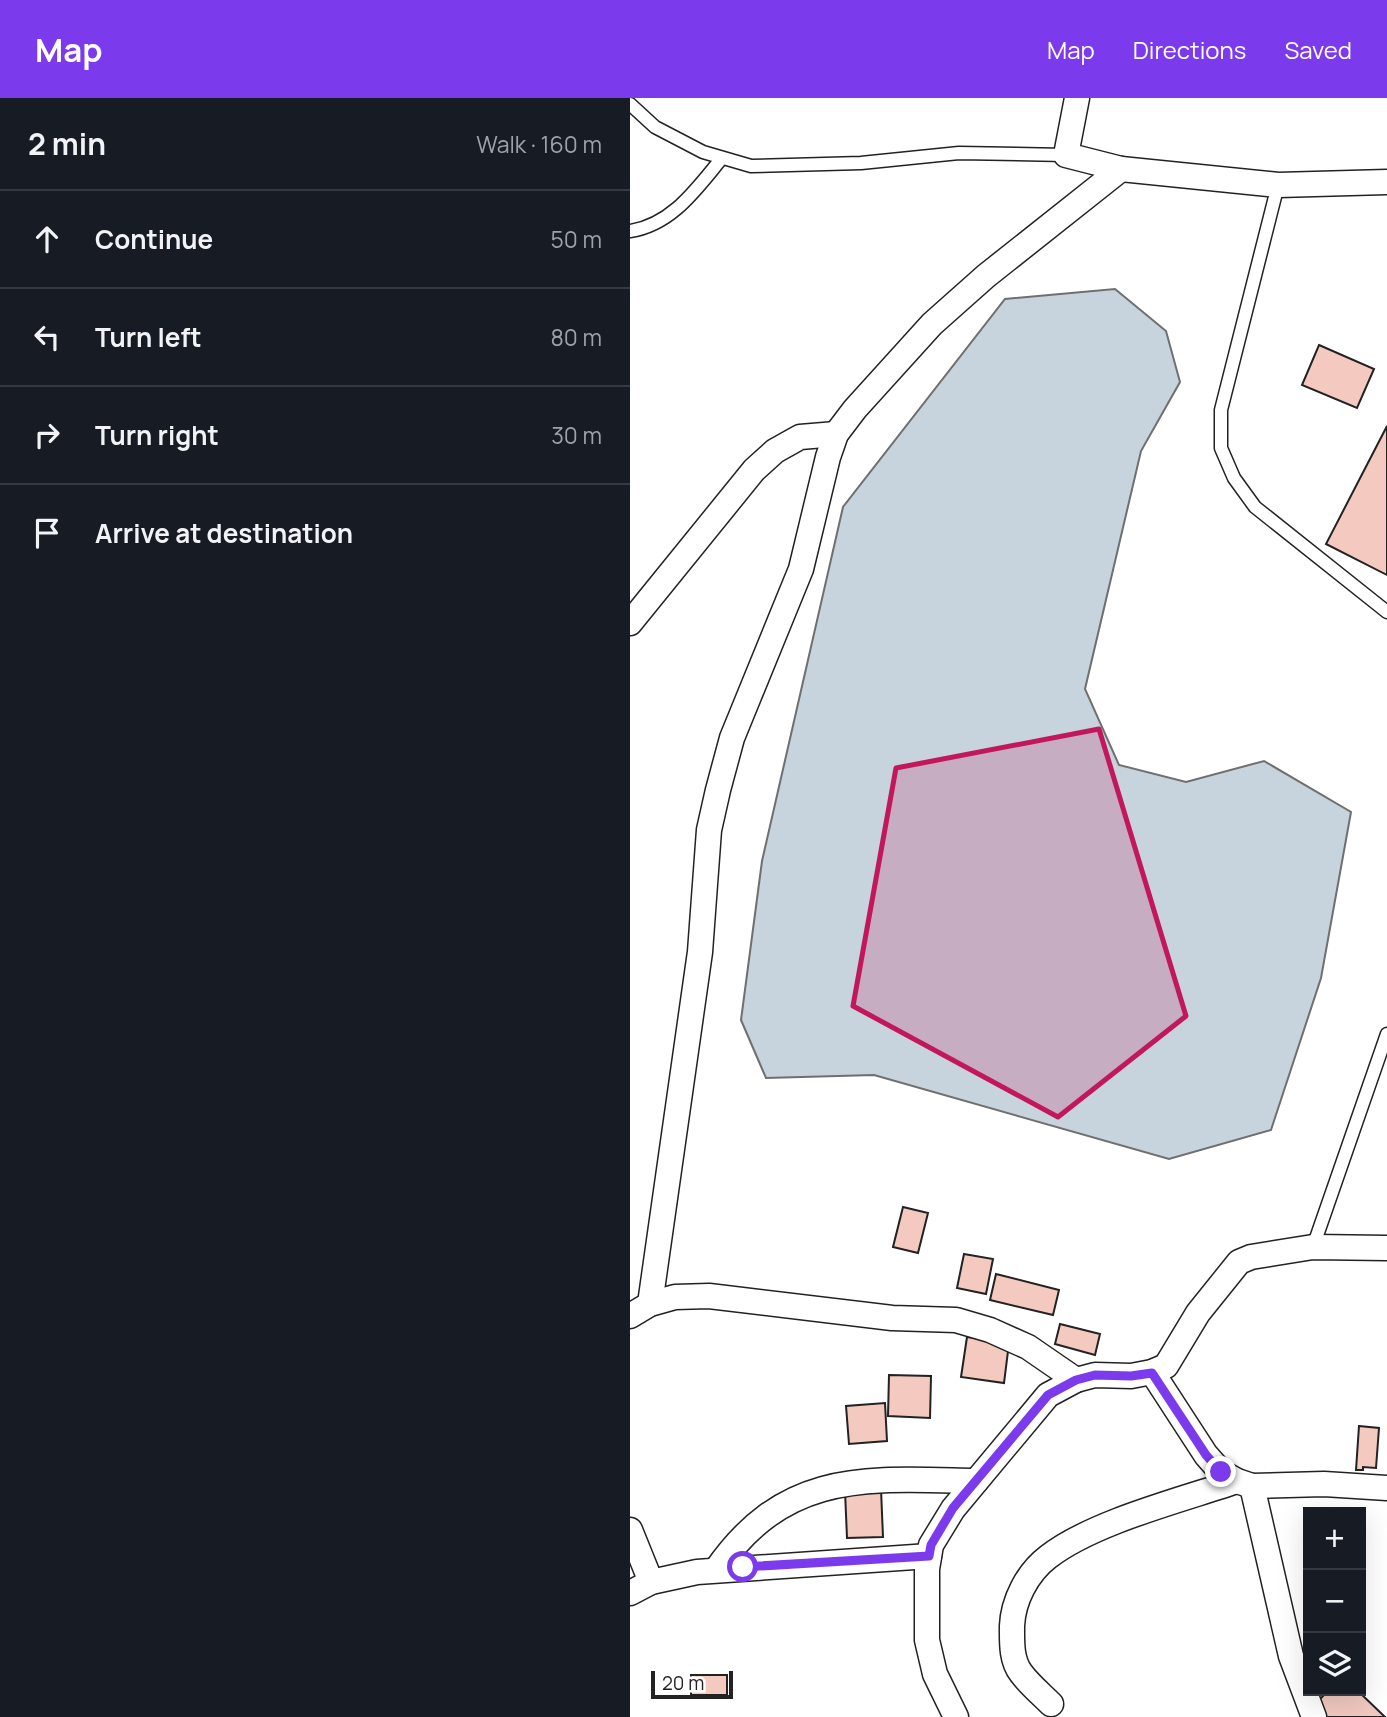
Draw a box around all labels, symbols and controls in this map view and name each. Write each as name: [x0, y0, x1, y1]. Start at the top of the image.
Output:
text: Map: [35, 27, 103, 72]
text: Map: [1047, 33, 1095, 66]
text: Directions: [1133, 33, 1246, 66]
text: Saved: [1284, 33, 1352, 66]
text: 2 min: [28, 123, 106, 164]
text: Walk · 160 m: [476, 128, 602, 160]
icon: ahead: [28, 220, 66, 258]
text: Continue: [95, 221, 213, 257]
text: 50 m: [551, 223, 602, 255]
icon: left: [28, 318, 66, 356]
text: Turn left: [95, 319, 202, 355]
text: 80 m: [551, 321, 602, 353]
icon: right: [28, 416, 66, 454]
text: Turn right: [95, 417, 219, 453]
text: 30 m: [551, 419, 602, 451]
icon: arrive: [28, 514, 66, 552]
text: Arrive at destination: [95, 515, 353, 551]
route end: [1205, 1456, 1236, 1487]
map controls: [1303, 1507, 1366, 1696]
button: +: [1303, 1507, 1366, 1570]
route start: [727, 1551, 758, 1582]
button: −: [1303, 1570, 1366, 1633]
button: layers: [1303, 1633, 1366, 1696]
scale bar: [651, 1668, 733, 1700]
text: 20 m: [662, 1670, 704, 1696]

